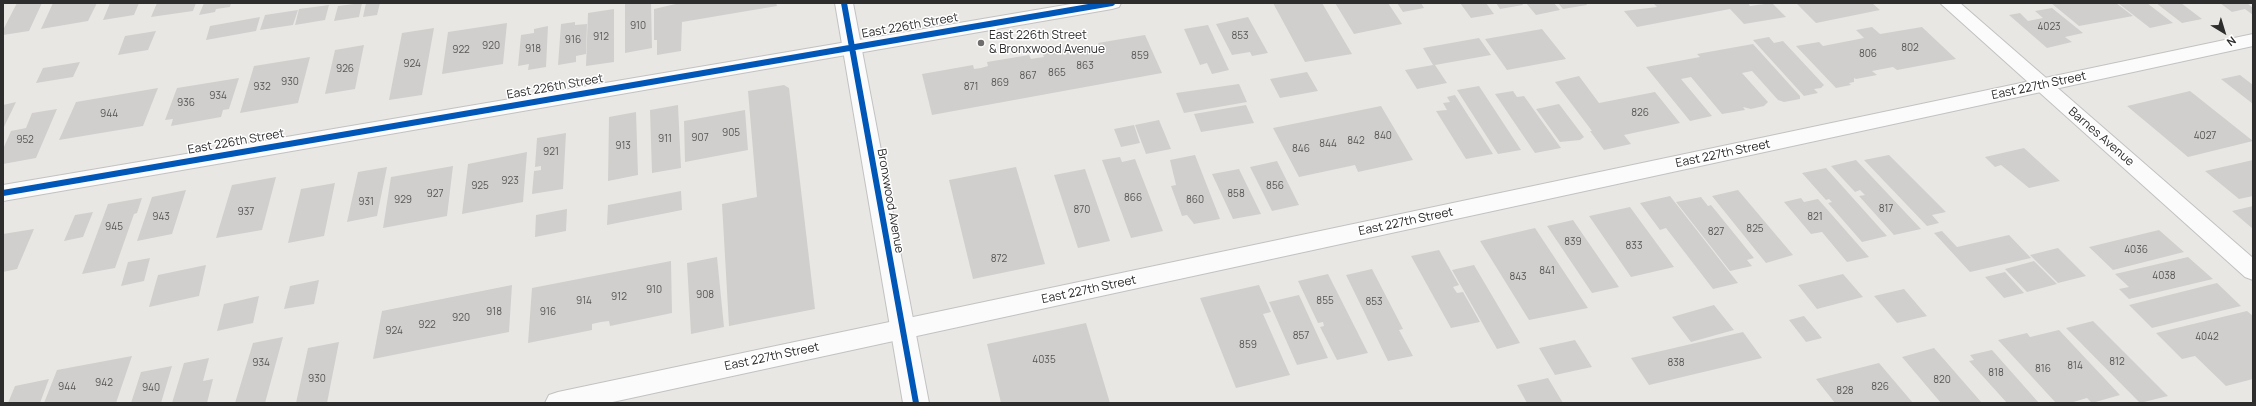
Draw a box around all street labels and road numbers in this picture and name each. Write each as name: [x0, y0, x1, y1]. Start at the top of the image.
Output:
street label: East 226th Street: [861, 10, 959, 42]
street label: East 227th Street: [1990, 69, 2088, 103]
street label: East 226th Street: [506, 71, 604, 103]
street label: Barnes Avenue: [2065, 105, 2137, 169]
street label: East 226th Street: [187, 126, 285, 158]
street label: East 227th Street: [1674, 137, 1772, 171]
street label: Bronxwood Avenue: [874, 148, 906, 254]
street label: East 227th Street: [1357, 205, 1455, 239]
street label: East 227th Street: [1040, 273, 1138, 307]
street label: East 227th Street: [723, 340, 821, 374]

